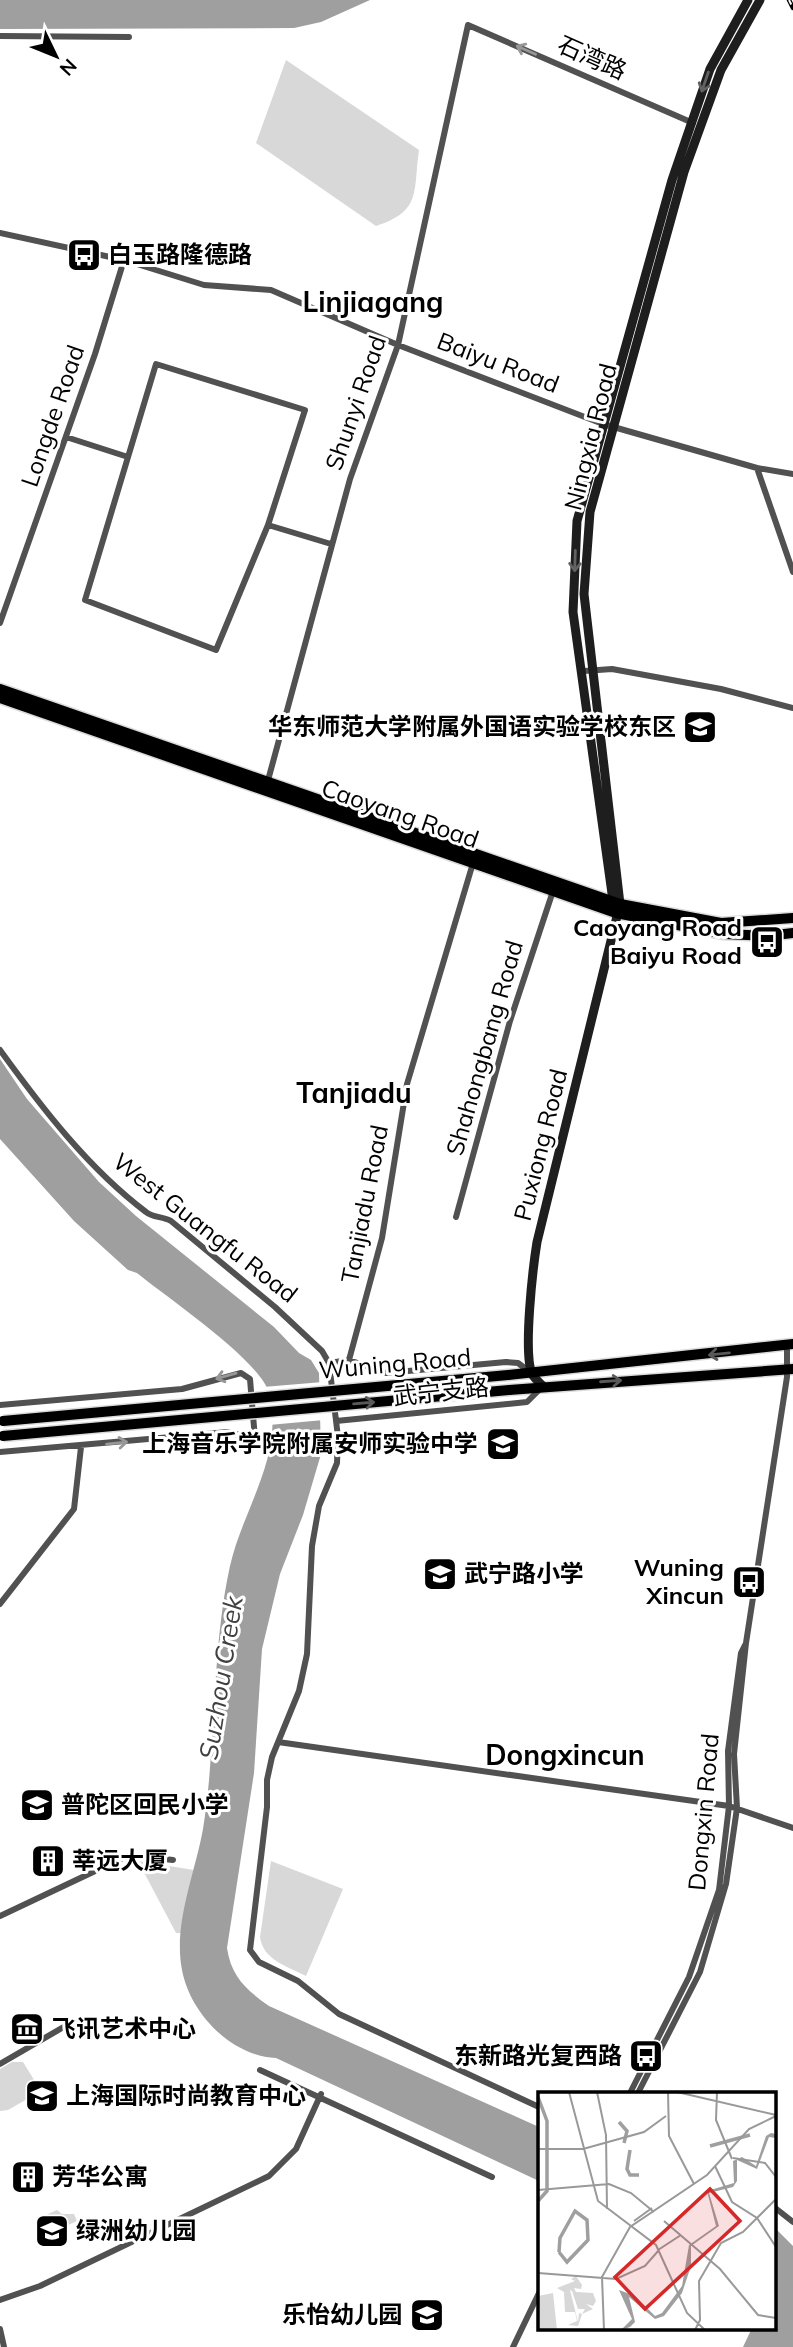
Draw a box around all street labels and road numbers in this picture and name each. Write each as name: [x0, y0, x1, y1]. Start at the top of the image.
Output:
street label: 石湾路: [553, 29, 631, 85]
street label: Baiyu Road: [433, 325, 564, 399]
street label: Shunyi Road: [318, 331, 392, 474]
street label: Longde Road: [14, 341, 90, 490]
street label: Ningxia Road: [557, 360, 623, 513]
street label: Caoyang Road: [318, 772, 483, 854]
street label: Shahongbang Road: [439, 937, 529, 1159]
street label: Puxiong Road: [507, 1066, 573, 1224]
street label: Tanjiadu Road: [334, 1122, 394, 1285]
street label: West Guangfu Road: [107, 1146, 304, 1309]
street label: Wuning Road: [318, 1341, 472, 1385]
street label: 武宁支路: [392, 1371, 490, 1411]
street label: Dongxin Road: [681, 1732, 725, 1892]

